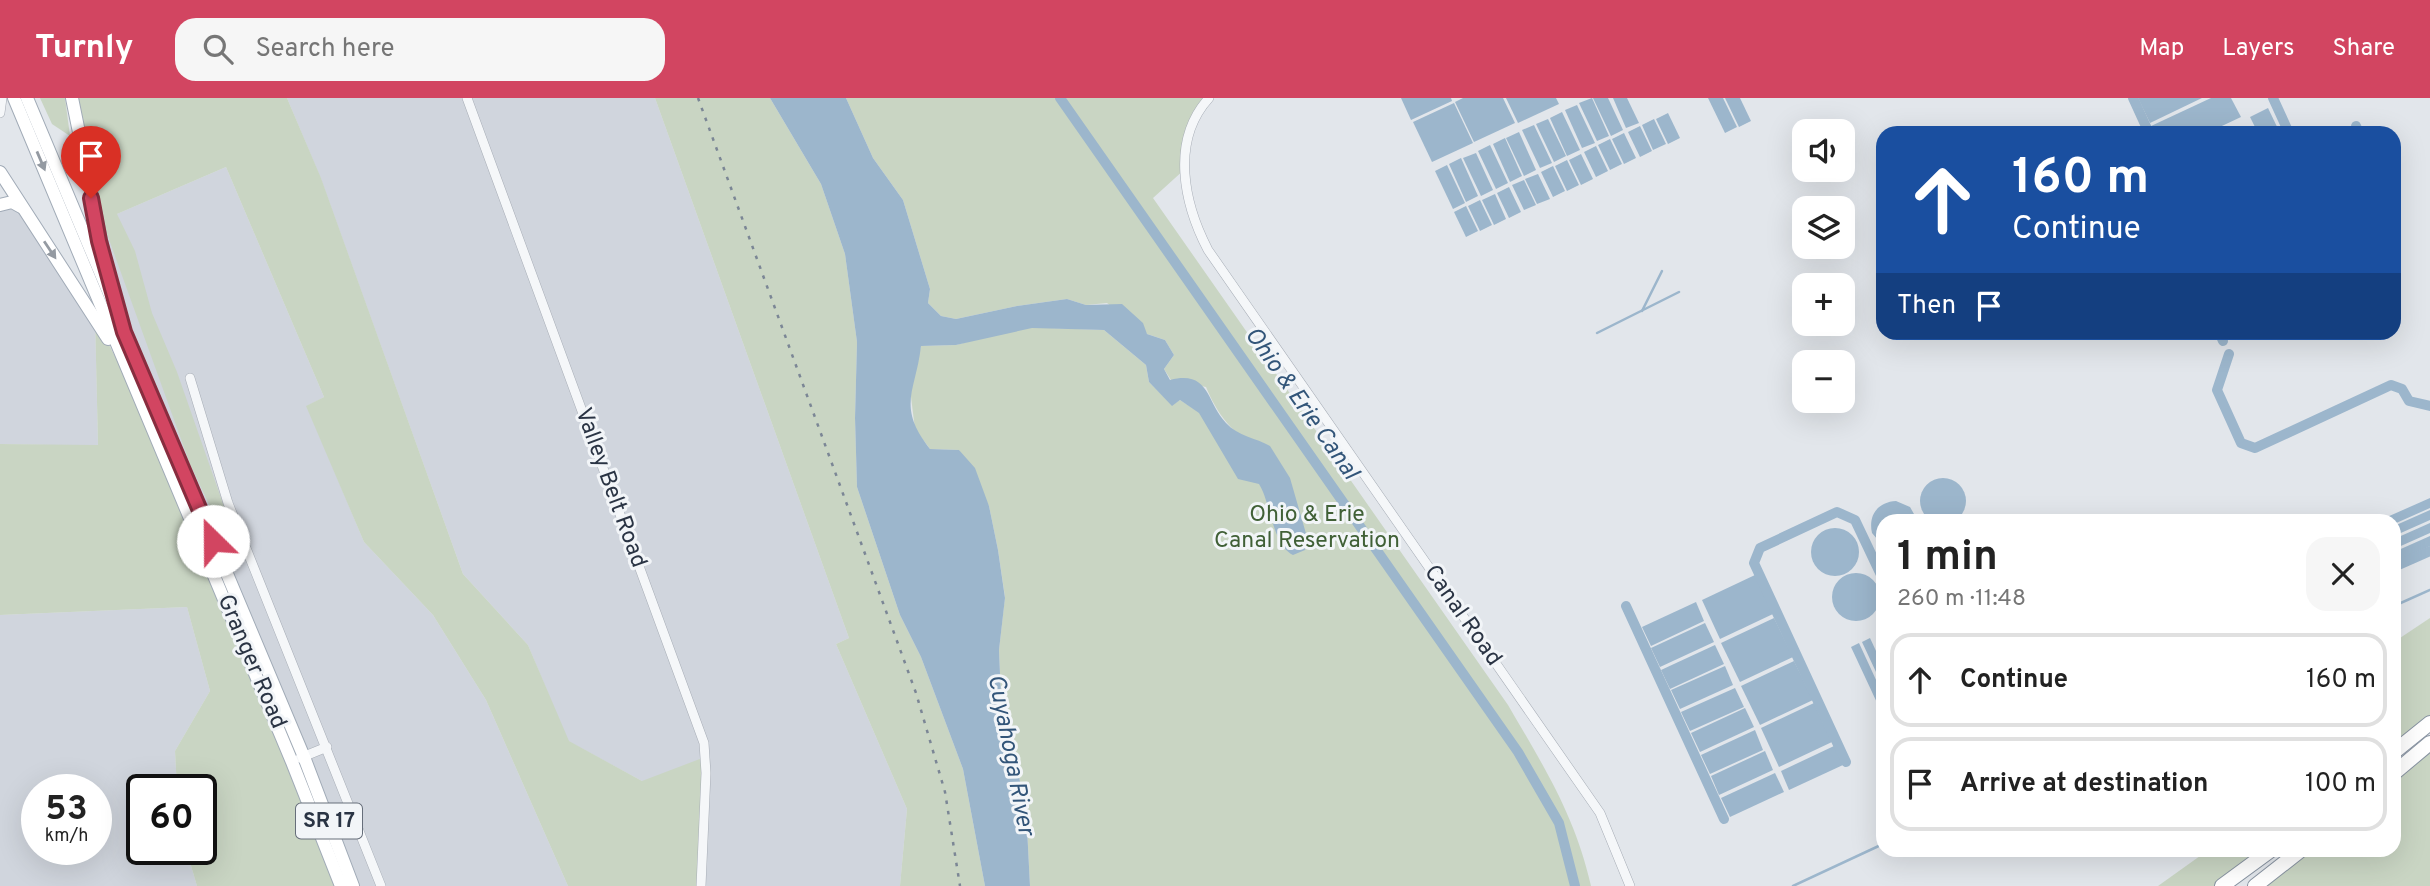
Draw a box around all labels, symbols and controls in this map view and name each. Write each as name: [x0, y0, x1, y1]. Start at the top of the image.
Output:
search box: [175, 18, 665, 81]
text: Turnly: [35, 28, 133, 70]
icon: search: [199, 30, 237, 68]
text: Search here: [255, 33, 394, 66]
text: Map: [2139, 34, 2184, 64]
text: Layers: [2222, 34, 2294, 64]
text: Share: [2332, 34, 2395, 64]
map controls: [1792, 119, 1855, 413]
button: sound: [1792, 119, 1855, 182]
pin: [61, 126, 121, 198]
icon: arrive: [72, 137, 110, 175]
text: 160 m: [2012, 149, 2149, 211]
one-way arrow: [35, 151, 47, 171]
icon: ahead: [1897, 154, 1988, 245]
button: layers: [1792, 196, 1855, 259]
text: Continue: [2012, 210, 2141, 250]
one-way arrow: [44, 240, 57, 260]
button: +: [1792, 273, 1855, 336]
icon: arrive: [1970, 287, 2008, 325]
text: Then: [1897, 290, 1956, 323]
water label: Ohio & Erie Canal: [1237, 322, 1366, 488]
button: −: [1792, 350, 1855, 413]
street label: Valley Belt Road: [568, 404, 652, 572]
park label: Ohio & Erie Canal Reservation: [1214, 501, 1400, 556]
position arrow: [176, 504, 250, 578]
text: 1 min: [1897, 532, 1998, 585]
button: close: [2306, 537, 2380, 611]
street label: Canal Road: [1417, 560, 1507, 672]
text: 260 m · 11:48: [1897, 585, 2026, 614]
street label: Granger Road: [210, 590, 292, 734]
icon: ahead: [1901, 661, 1939, 699]
text: Continue: [1960, 664, 2068, 697]
text: 160 m: [2306, 664, 2376, 697]
water label: Cuyahoga River: [980, 672, 1041, 840]
icon: arrive: [1901, 765, 1939, 803]
text: Arrive at destination: [1960, 768, 2208, 801]
text: 100 m: [2305, 768, 2376, 801]
speed limit sign: 60: [126, 774, 217, 865]
text: 53: [45, 788, 88, 832]
road number: SR 17: [296, 804, 362, 838]
text: km/h: [45, 825, 88, 848]

